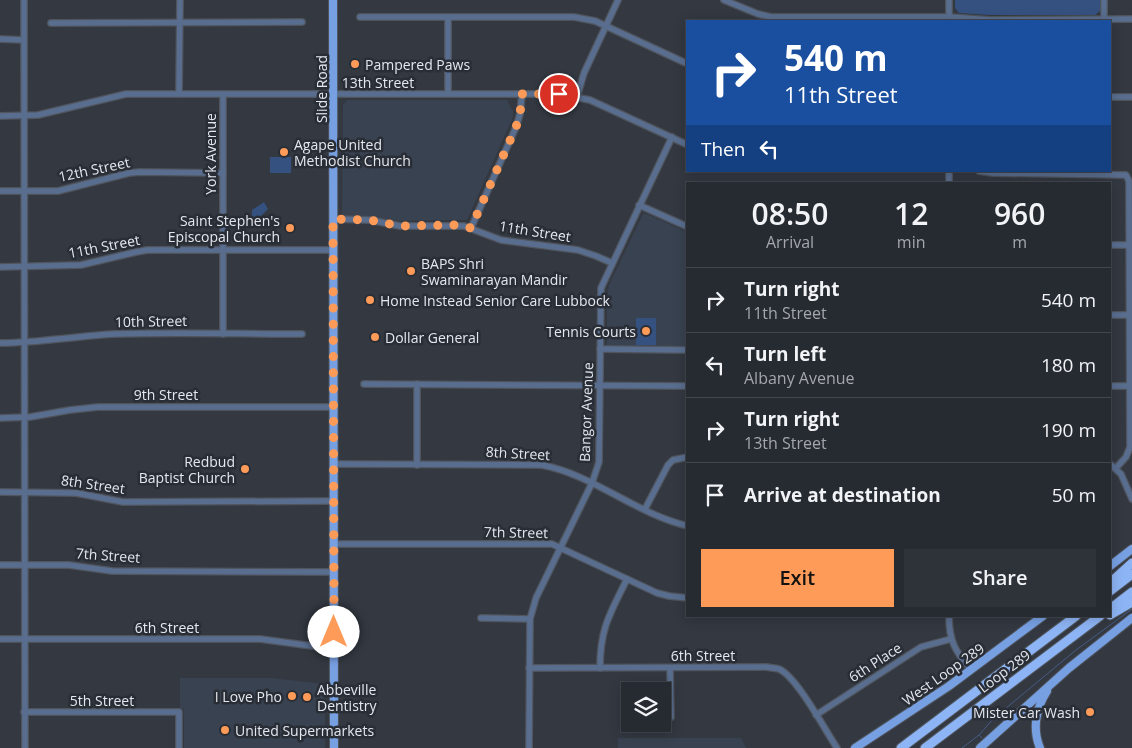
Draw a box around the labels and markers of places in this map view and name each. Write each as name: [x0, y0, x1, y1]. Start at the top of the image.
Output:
place label: Pampered Paws: [365, 55, 470, 74]
marker: Pampered Paws: [349, 58, 361, 70]
pin: [538, 73, 580, 115]
place label: Agape United Methodist Church: [294, 135, 411, 170]
marker: Agape United Methodist Church: [278, 146, 290, 158]
place label: Saint Stephen's Episcopal Church: [168, 211, 280, 246]
marker: Saint Stephen's Episcopal Church: [284, 222, 296, 234]
place label: BAPS Shri Swaminarayan Mandir: [421, 254, 568, 289]
marker: BAPS Shri Swaminarayan Mandir: [405, 265, 417, 277]
place label: Home Instead Senior Care Lubbock: [380, 291, 611, 310]
marker: Home Instead Senior Care Lubbock: [364, 294, 376, 306]
place label: Tennis Courts: [546, 322, 636, 341]
marker: Tennis Courts: [640, 325, 652, 337]
place label: Dollar General: [385, 328, 479, 347]
marker: Dollar General: [369, 331, 381, 343]
place label: Redbud Baptist Church: [139, 452, 235, 487]
marker: Redbud Baptist Church: [239, 463, 251, 475]
place label: Abbeville Dentistry: [317, 680, 378, 715]
place label: I Love Pho: [215, 687, 282, 706]
marker: I Love Pho: [286, 690, 298, 702]
marker: Abbeville Dentistry: [301, 691, 313, 703]
place label: Mister Car Wash: [973, 703, 1080, 722]
marker: Mister Car Wash: [1084, 706, 1096, 718]
place label: United Supermarkets: [235, 721, 374, 740]
marker: United Supermarkets: [219, 724, 231, 736]

